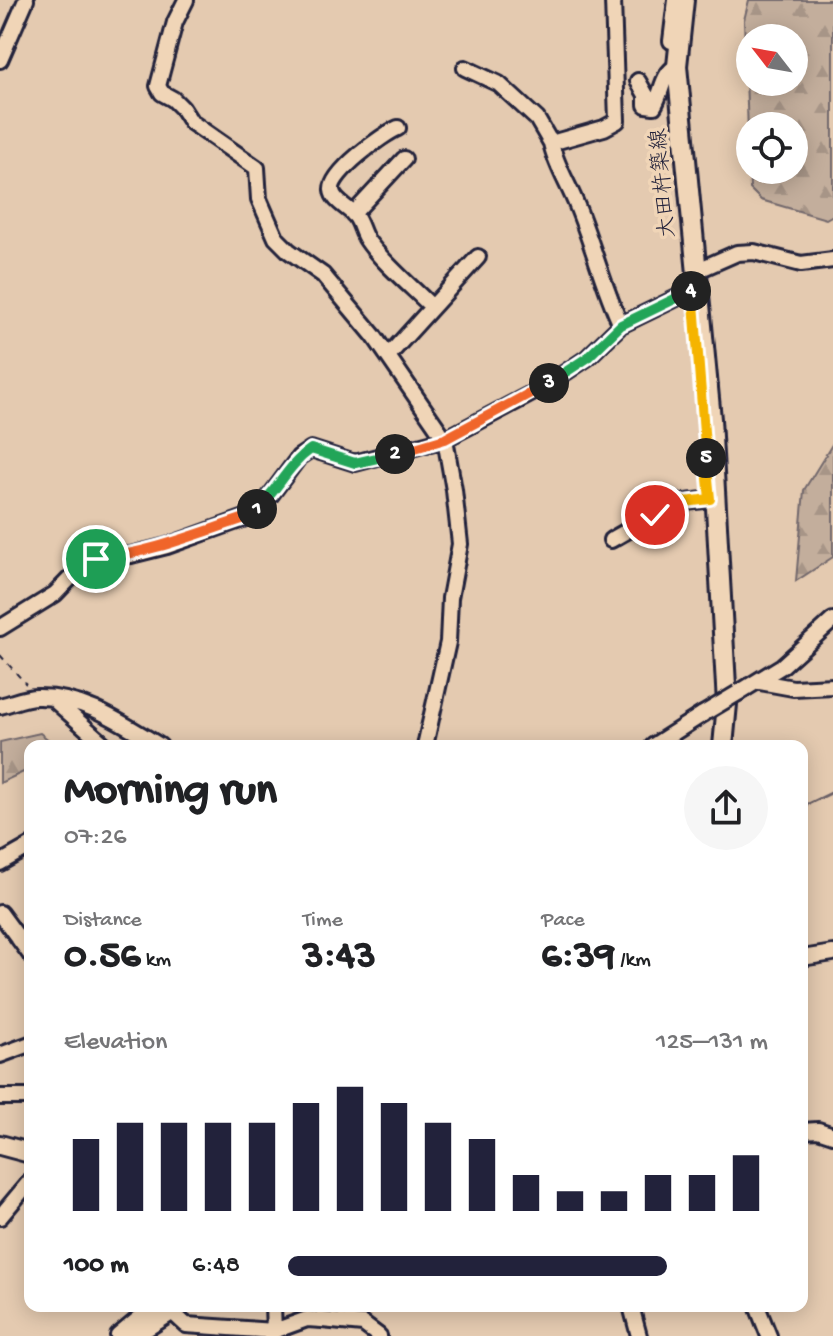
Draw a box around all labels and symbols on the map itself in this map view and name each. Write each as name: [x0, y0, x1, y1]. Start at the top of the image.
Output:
north arrow: [736, 24, 808, 96]
street label: 大田杵築線: [645, 127, 683, 239]
pin: 4: [671, 271, 711, 311]
pin: 3: [529, 363, 569, 403]
pin: 2: [375, 434, 415, 474]
pin: 5: [686, 438, 726, 478]
pin: [621, 481, 689, 549]
pin: 1: [237, 489, 277, 529]
pin: [62, 525, 130, 593]

